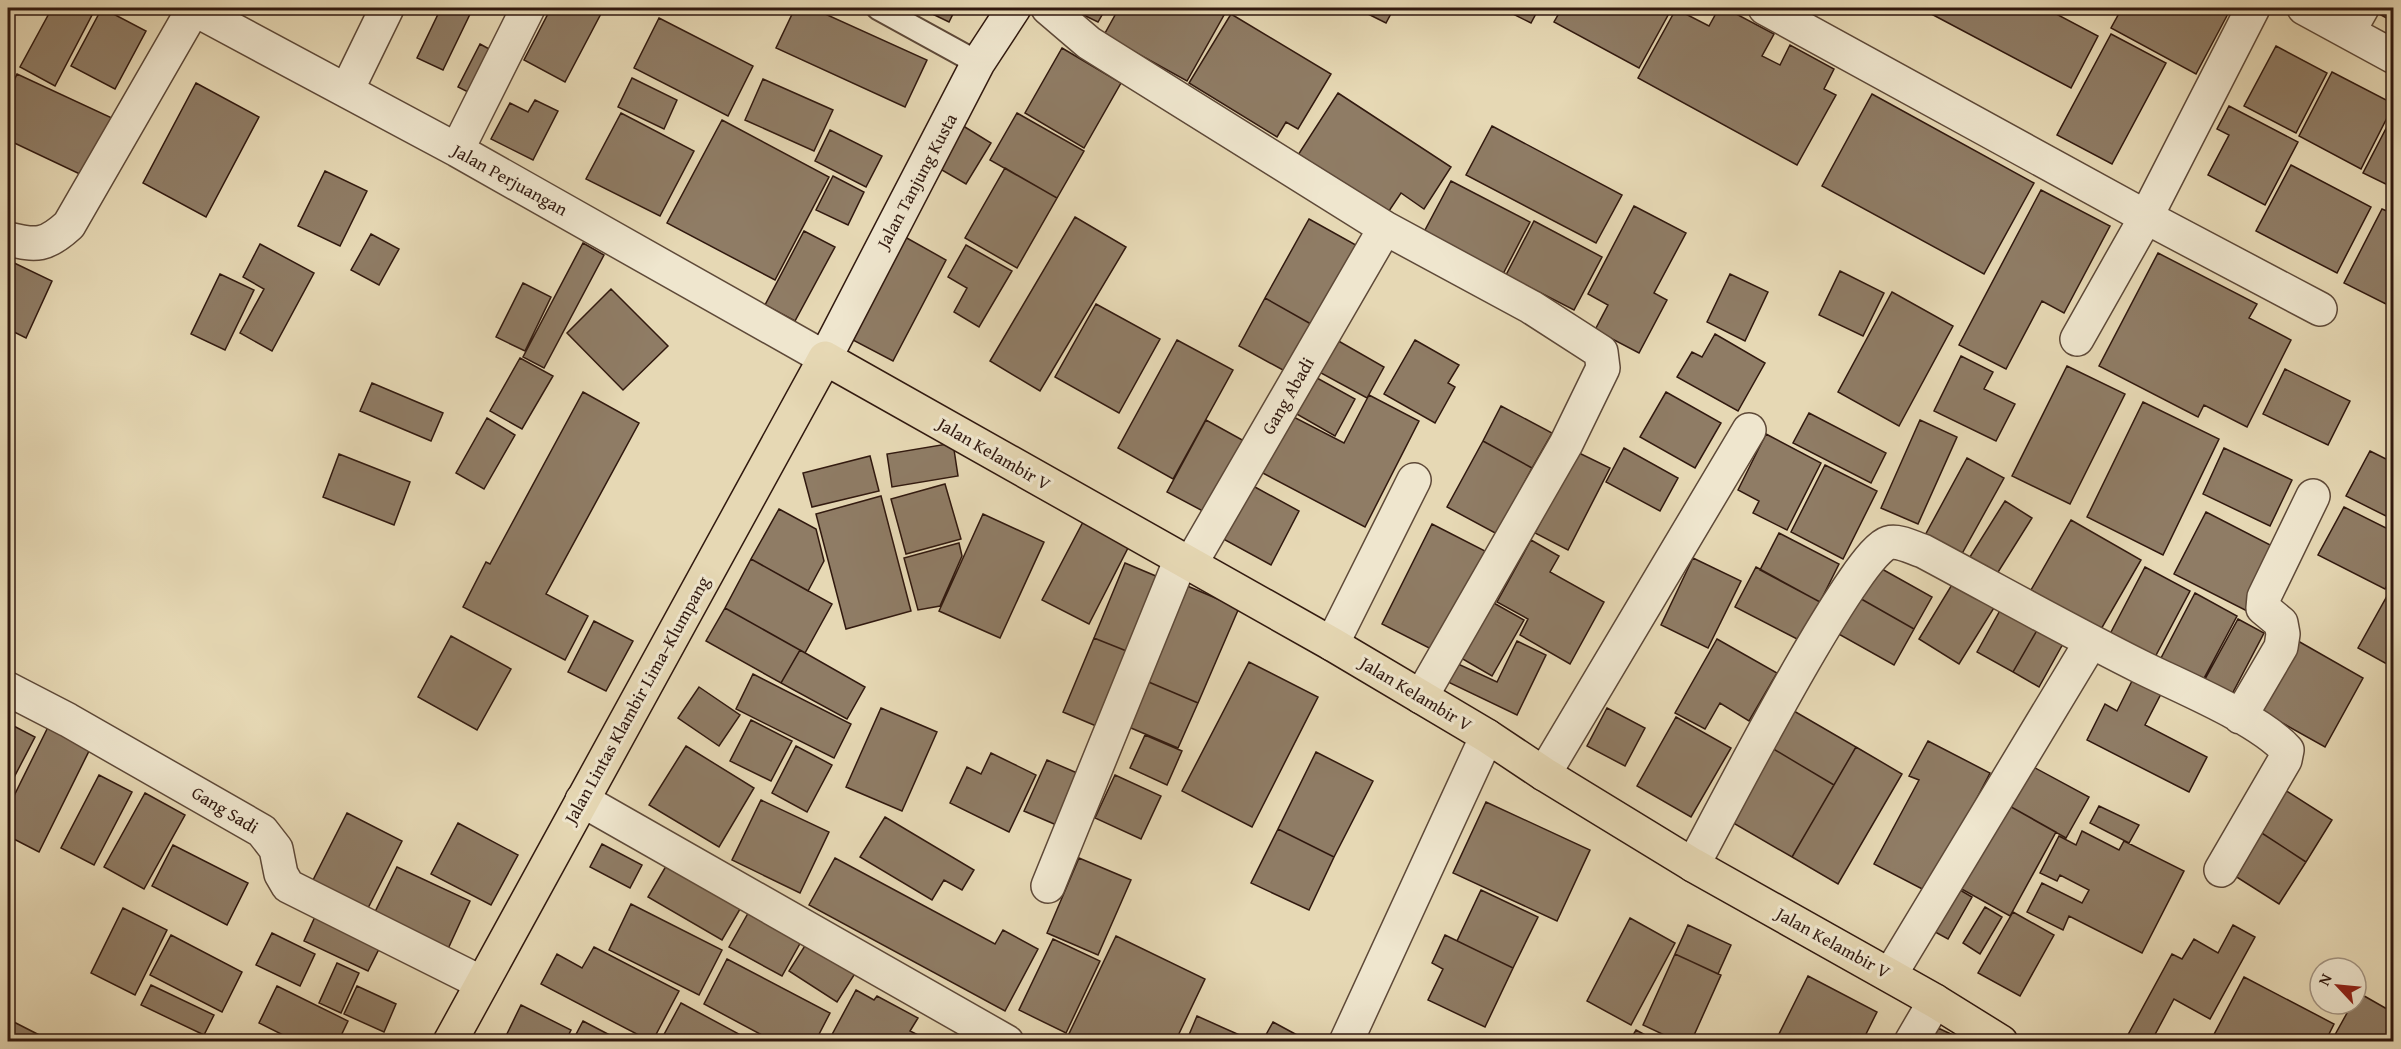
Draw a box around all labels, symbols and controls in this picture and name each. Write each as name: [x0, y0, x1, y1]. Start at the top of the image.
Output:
street label: Jalan Tanjung Kusta: [869, 108, 964, 255]
street label: Jalan Perjuangan: [446, 136, 573, 222]
street label: Gang Abadi: [1254, 352, 1321, 440]
street label: Jalan Kelambir V: [931, 409, 1056, 497]
street label: Jalan Lintas Klambir Lima–Klumpang: [556, 571, 716, 830]
street label: Jalan Kelambir V: [1353, 648, 1478, 738]
street label: Gang Sadi: [187, 779, 264, 840]
street label: Jalan Kelambir V: [1770, 899, 1895, 985]
north arrow: [2308, 956, 2368, 1016]
text: N: [2311, 969, 2338, 989]

